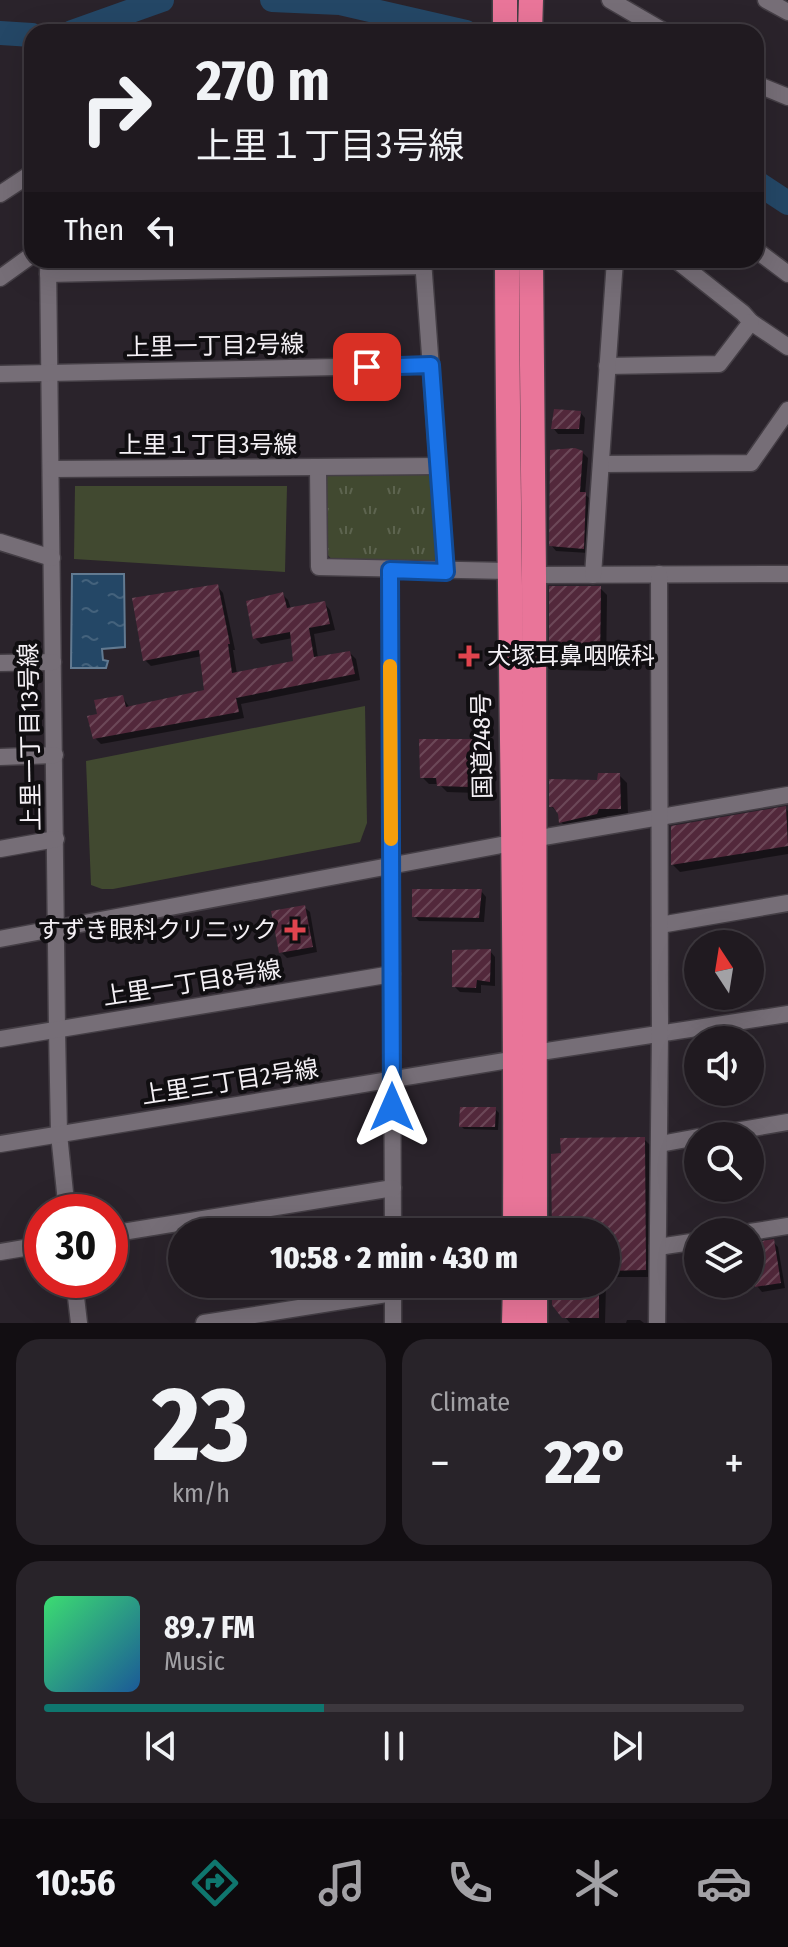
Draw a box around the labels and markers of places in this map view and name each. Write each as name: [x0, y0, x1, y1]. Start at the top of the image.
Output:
pin: [333, 333, 401, 401]
place label: 犬塚耳鼻咽喉科: [487, 642, 655, 670]
marker: 犬塚耳鼻咽喉科: [458, 645, 480, 667]
place label: すずき眼科クリニック: [37, 916, 277, 944]
marker: すずき眼科クリニック: [284, 919, 306, 941]

